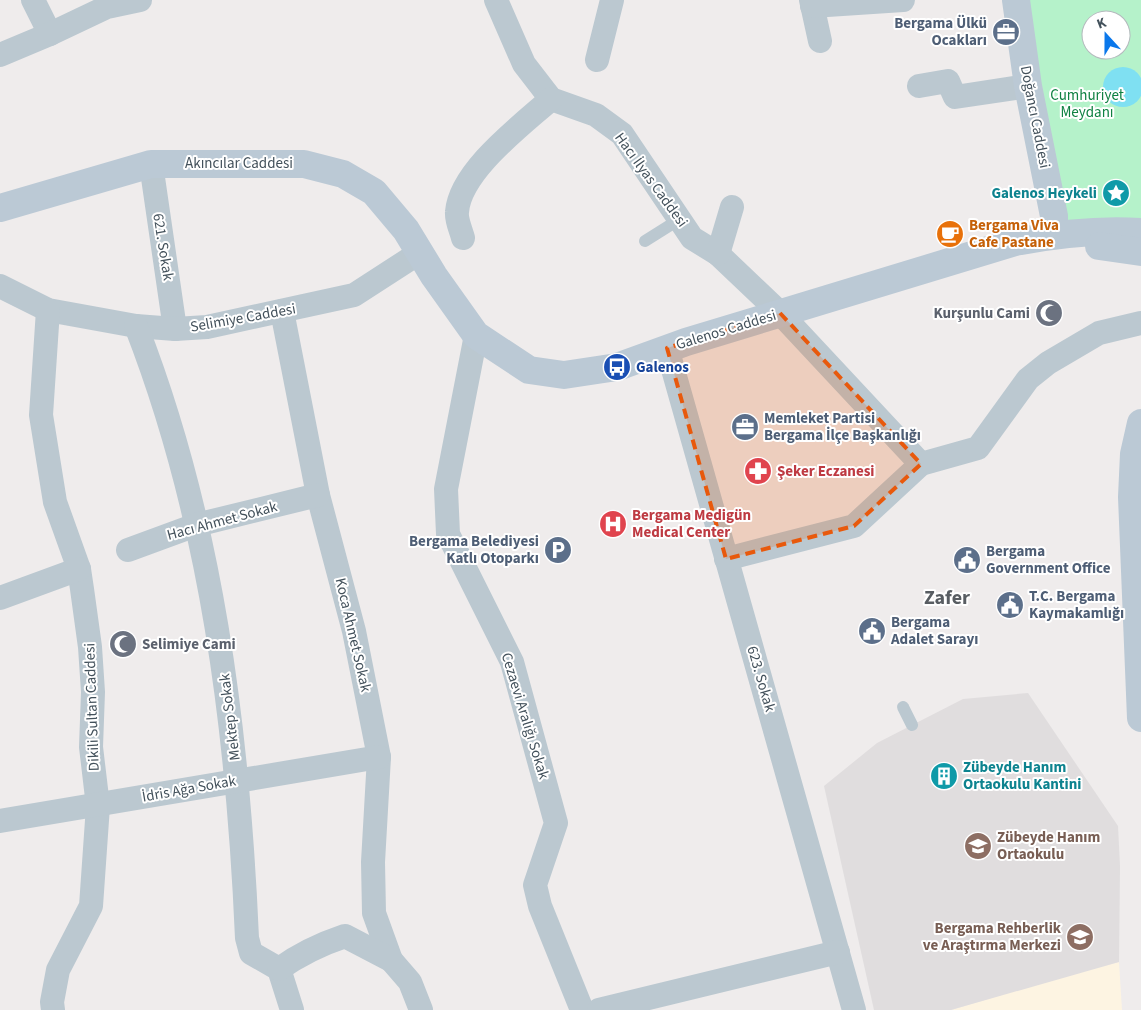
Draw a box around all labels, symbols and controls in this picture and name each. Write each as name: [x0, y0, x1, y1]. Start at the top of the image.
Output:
north arrow: [1081, 10, 1131, 60]
place label: Bergama Ülkü Ocakları: [894, 13, 987, 51]
text: K: [1094, 13, 1110, 35]
office icon: Bergama Ülkü Ocakları: [991, 17, 1021, 47]
street label: Doğancı Caddesi: [1015, 64, 1055, 170]
park label: Cumhuriyet Meydanı: [1050, 85, 1124, 123]
street label: Hacı İlyas Caddesi: [609, 128, 693, 232]
street label: Akıncılar Caddesi: [185, 153, 293, 174]
place icon: Galenos Heykeli: [1101, 178, 1131, 208]
place label: Galenos Heykeli: [991, 183, 1097, 204]
street label: 621. Sokak: [147, 212, 179, 283]
place label: Bergama Viva Cafe Pastane: [969, 215, 1059, 253]
cafe icon: Bergama Viva Cafe Pastane: [935, 219, 965, 249]
street label: Selimiye Caddesi: [189, 298, 297, 338]
mosque icon: Kurşunlu Cami: [1034, 298, 1064, 328]
place label: Kurşunlu Cami: [933, 303, 1030, 324]
street label: Galenos Caddesi: [673, 305, 779, 355]
bus stop icon: Galenos: [602, 352, 632, 382]
place label: Galenos: [636, 357, 689, 378]
place label: Memleket Partisi Bergama İlçe Başkanlığı: [764, 408, 921, 446]
office icon: Memleket Partisi Bergama İlçe Başkanlığı: [730, 412, 760, 442]
pharmacy icon: Şeker Eczanesi: [743, 456, 773, 486]
place label: Şeker Eczanesi: [777, 461, 874, 482]
street label: Hacı Ahmet Sokak: [165, 496, 280, 546]
place label: Bergama Medigün Medical Center: [632, 505, 751, 543]
hospital icon: Bergama Medigün Medical Center: [598, 509, 628, 539]
place label: Bergama Belediyesi Katlı Otoparkı: [409, 531, 539, 569]
parking icon: Bergama Belediyesi Katlı Otoparkı: [543, 535, 573, 565]
place label: Bergama Government Office: [986, 541, 1111, 579]
public building icon: Bergama Government Office: [952, 545, 982, 575]
street label: Koca Ahmet Sokak: [330, 576, 376, 695]
district label: Zafer: [924, 584, 970, 612]
place label: T.C. Bergama Kaymakamlığı: [1029, 586, 1124, 624]
public building icon: T.C. Bergama Kaymakamlığı: [995, 590, 1025, 620]
place label: Bergama Adalet Sarayı: [890, 612, 978, 650]
public building icon: Bergama Adalet Sarayı: [857, 616, 887, 646]
mosque icon: Selimiye Cami: [108, 629, 138, 659]
place label: Selimiye Cami: [142, 634, 236, 655]
street label: Dikili Sultan Caddesi: [79, 643, 105, 771]
street label: 623. Sokak: [742, 644, 781, 715]
street label: Cezaevi Aralığı Sokak: [496, 650, 554, 783]
street label: Mektep Sokak: [214, 672, 246, 762]
place label: Zübeyde Hanım Ortaokulu Kantini: [963, 757, 1081, 795]
building icon: Zübeyde Hanım Ortaokulu Kantini: [929, 761, 959, 791]
street label: İdris Ağa Sokak: [140, 770, 238, 808]
place label: Zübeyde Hanım Ortaokulu: [997, 827, 1100, 865]
school or university icon: Zübeyde Hanım Ortaokulu: [963, 831, 993, 861]
place label: Bergama Rehberlik ve Araştırma Merkezi: [923, 918, 1062, 956]
school or university icon: Bergama Rehberlik ve Araştırma Merkezi: [1065, 922, 1095, 952]

